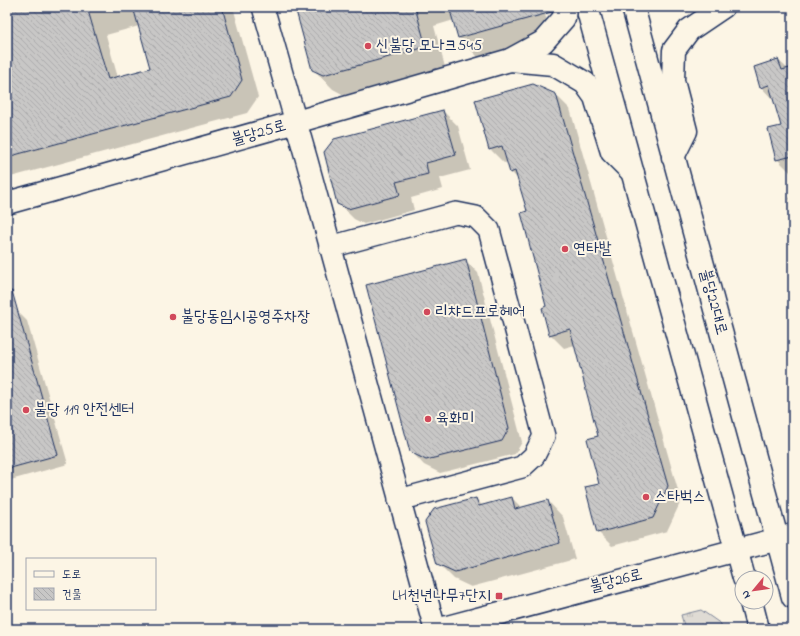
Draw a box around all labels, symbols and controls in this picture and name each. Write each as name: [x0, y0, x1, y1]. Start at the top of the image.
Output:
place label: 신불당 모나크545: [376, 34, 482, 58]
marker: 신불당 모나크545: [363, 41, 373, 51]
street label: 불당25로: [229, 114, 289, 152]
place label: 연타발: [573, 237, 612, 261]
marker: 연타발: [560, 244, 570, 254]
street label: 불당22대로: [693, 266, 733, 338]
place label: 리챠드프로헤어: [435, 300, 525, 324]
place label: 불당동임시공영주차장: [181, 305, 310, 329]
marker: 리챠드프로헤어: [422, 307, 432, 317]
marker: 불당동임시공영주차장: [168, 312, 178, 322]
place label: 불당 119 안전센터: [34, 398, 134, 422]
marker: 불당 119 안전센터: [21, 405, 31, 415]
place label: 육화미: [436, 407, 475, 431]
marker: 육화미: [423, 414, 433, 424]
place label: 스타벅스: [654, 485, 706, 509]
marker: 스타벅스: [641, 492, 651, 502]
legend: [26, 558, 156, 610]
street label: 불당26로: [587, 563, 645, 599]
text: 도로: [62, 566, 81, 584]
north arrow: [734, 570, 774, 610]
place label: LH천년나무7단지: [392, 584, 491, 608]
text: 건물: [62, 586, 82, 604]
text: N: [737, 587, 755, 601]
marker: LH천년나무7단지: [494, 591, 504, 601]

